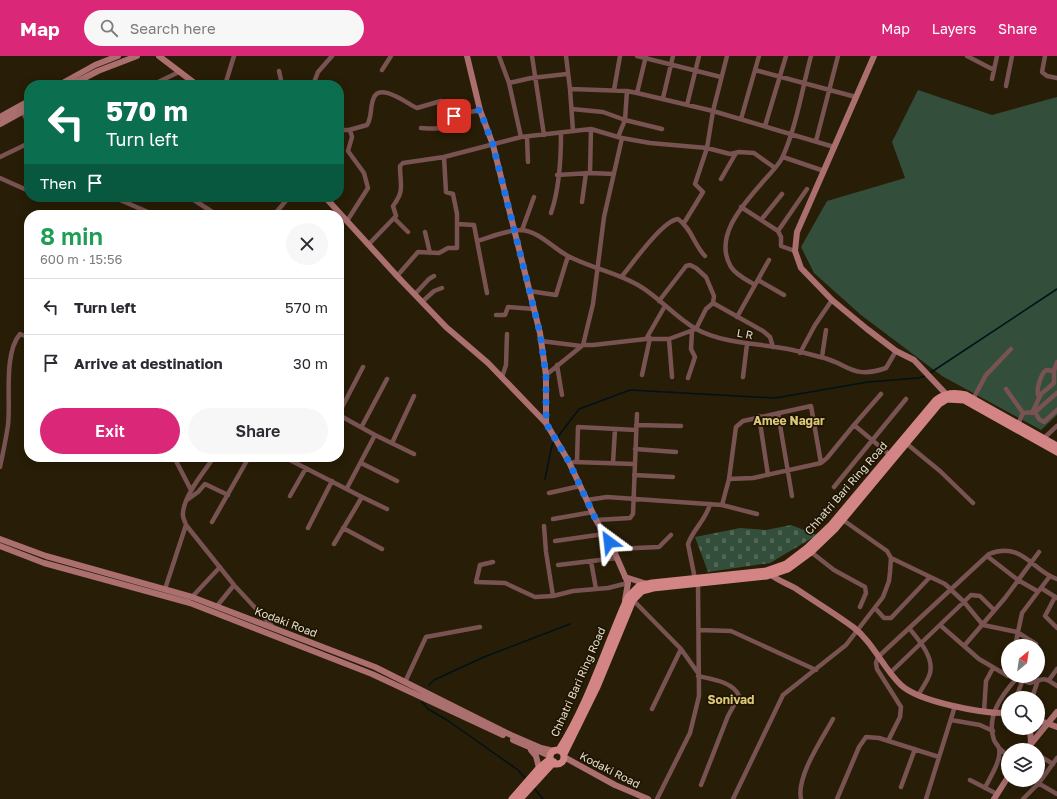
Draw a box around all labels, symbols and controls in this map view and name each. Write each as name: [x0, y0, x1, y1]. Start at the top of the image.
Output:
search box: [84, 10, 364, 46]
text: Map: [20, 17, 60, 40]
icon: search: [98, 17, 120, 39]
text: Search here: [130, 19, 216, 37]
text: Map: [881, 20, 910, 37]
text: Layers: [932, 20, 976, 37]
text: Share: [998, 20, 1037, 37]
text: 570 m: [106, 94, 188, 127]
icon: left: [40, 96, 92, 148]
pin: [437, 99, 471, 133]
icon: arrive: [443, 105, 465, 127]
text: Turn left: [106, 128, 179, 150]
icon: arrive: [84, 172, 106, 194]
text: Then: [40, 174, 76, 192]
text: 8 min: [40, 221, 103, 250]
button: close: [286, 223, 328, 265]
text: 600 m · 15:56: [40, 251, 122, 267]
icon: left: [40, 296, 62, 318]
text: Turn left: [74, 298, 136, 316]
text: 570 m: [285, 298, 328, 316]
street label: L R: [736, 326, 754, 341]
icon: arrive: [40, 352, 62, 374]
text: Arrive at destination: [74, 354, 223, 372]
text: 30 m: [293, 354, 328, 372]
button: Exit: [40, 408, 180, 454]
button: Share: [188, 408, 328, 454]
district label: Amee Nagar: [753, 413, 825, 428]
street label: Chhatri Bari Ring Road: [802, 439, 889, 537]
position arrow: [588, 521, 630, 563]
street label: Kodaki Road: [253, 604, 319, 639]
street label: Chhatri Bari Ring Road: [547, 625, 608, 739]
north arrow: [1001, 639, 1045, 683]
map controls: [1001, 639, 1045, 787]
button: search: [1001, 691, 1045, 735]
district label: Sonivad: [708, 692, 754, 707]
button: layers: [1001, 743, 1045, 787]
street label: Kodaki Road: [578, 749, 643, 790]

